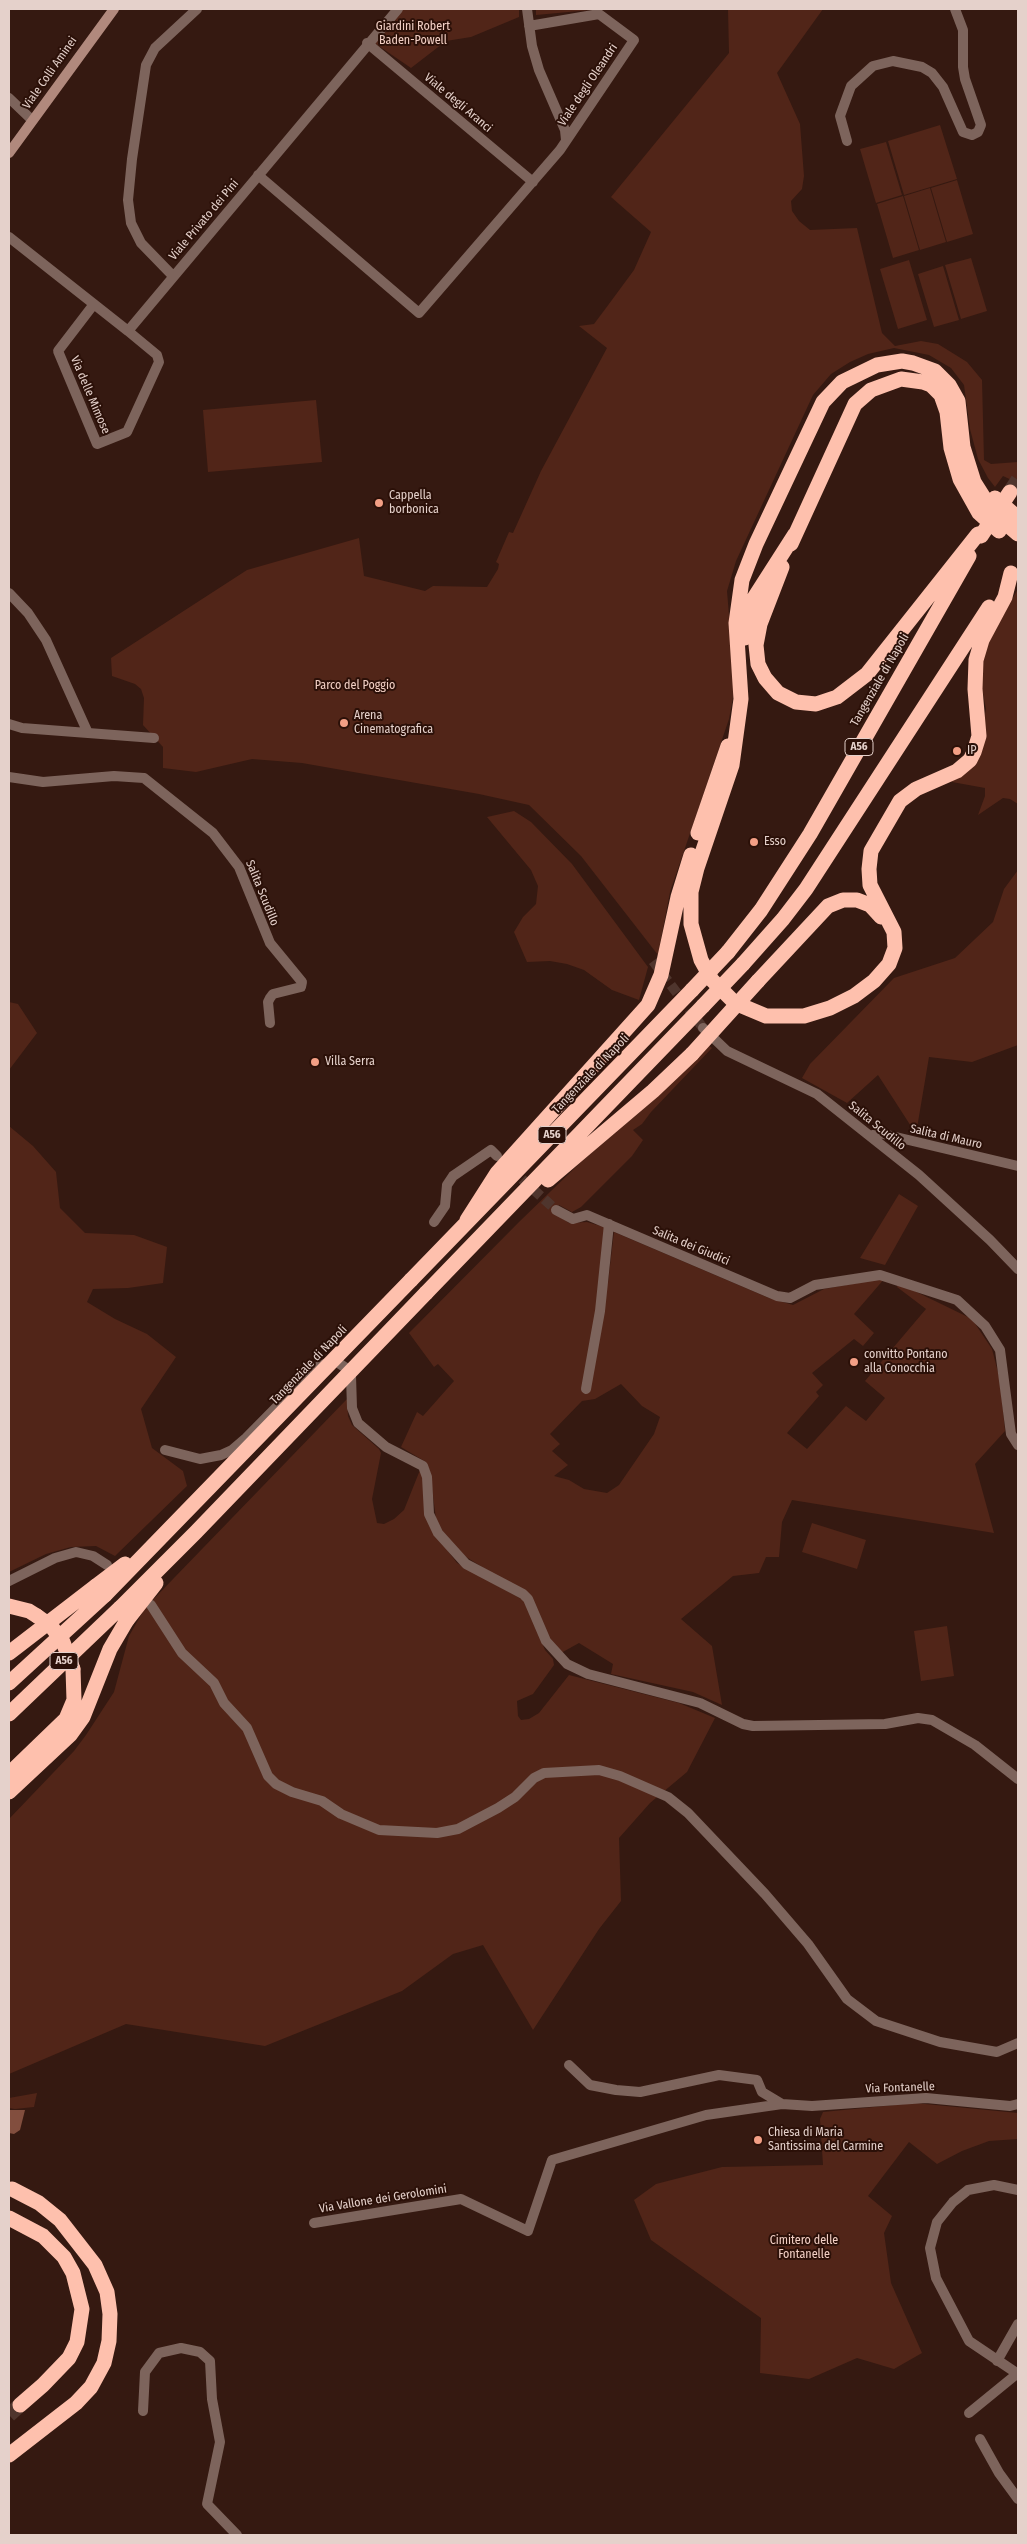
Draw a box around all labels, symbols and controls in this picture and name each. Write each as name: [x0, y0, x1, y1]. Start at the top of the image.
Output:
park label: Giardini Robert Baden-Powell: [376, 20, 450, 48]
street label: Viale Colli Aminei: [20, 34, 80, 112]
street label: Viale degli Oleandri: [555, 41, 621, 129]
street label: Viale degli Aranci: [421, 70, 495, 136]
street label: Viale Privato dei Pini: [166, 177, 242, 263]
street label: Via delle Mimose: [67, 354, 113, 436]
place label: Cappella borbonica: [389, 489, 439, 517]
marker: Cappella borbonica: [373, 497, 385, 509]
street label: Tangenziale di Napoli: [848, 631, 912, 729]
park label: Parco del Poggio: [315, 679, 395, 693]
place label: Arena Cinematografica: [354, 709, 433, 737]
marker: Arena Cinematografica: [338, 717, 350, 729]
road number: A56: [845, 739, 873, 756]
place label: IP: [967, 744, 976, 758]
marker: IP: [951, 745, 963, 757]
place label: Esso: [764, 835, 786, 849]
marker: Esso: [748, 836, 760, 848]
street label: Salita Scudillo: [242, 858, 282, 928]
street label: Tangenziale di Napoli: [550, 1031, 632, 1117]
place label: Villa Serra: [325, 1055, 375, 1069]
marker: Villa Serra: [309, 1056, 321, 1068]
street label: Salita Scudillo: [845, 1098, 909, 1154]
street label: Salita di Mauro: [909, 1122, 983, 1152]
road number: A56: [538, 1126, 566, 1144]
street label: Salita dei Giudici: [650, 1223, 732, 1269]
street label: Tangenziale di Napoli: [268, 1322, 350, 1408]
place label: convitto Pontano alla Conocchia: [864, 1348, 948, 1376]
marker: convitto Pontano alla Conocchia: [848, 1356, 860, 1368]
road number: A56: [50, 1652, 78, 1670]
street label: Via Fontanelle: [865, 2080, 935, 2096]
place label: Chiesa di Maria Santissima del Carmine: [768, 2126, 883, 2154]
marker: Chiesa di Maria Santissima del Carmine: [752, 2134, 764, 2146]
street label: Via Vallone dei Gerolomini: [318, 2182, 448, 2216]
park label: Cimitero delle Fontanelle: [770, 2234, 838, 2262]

